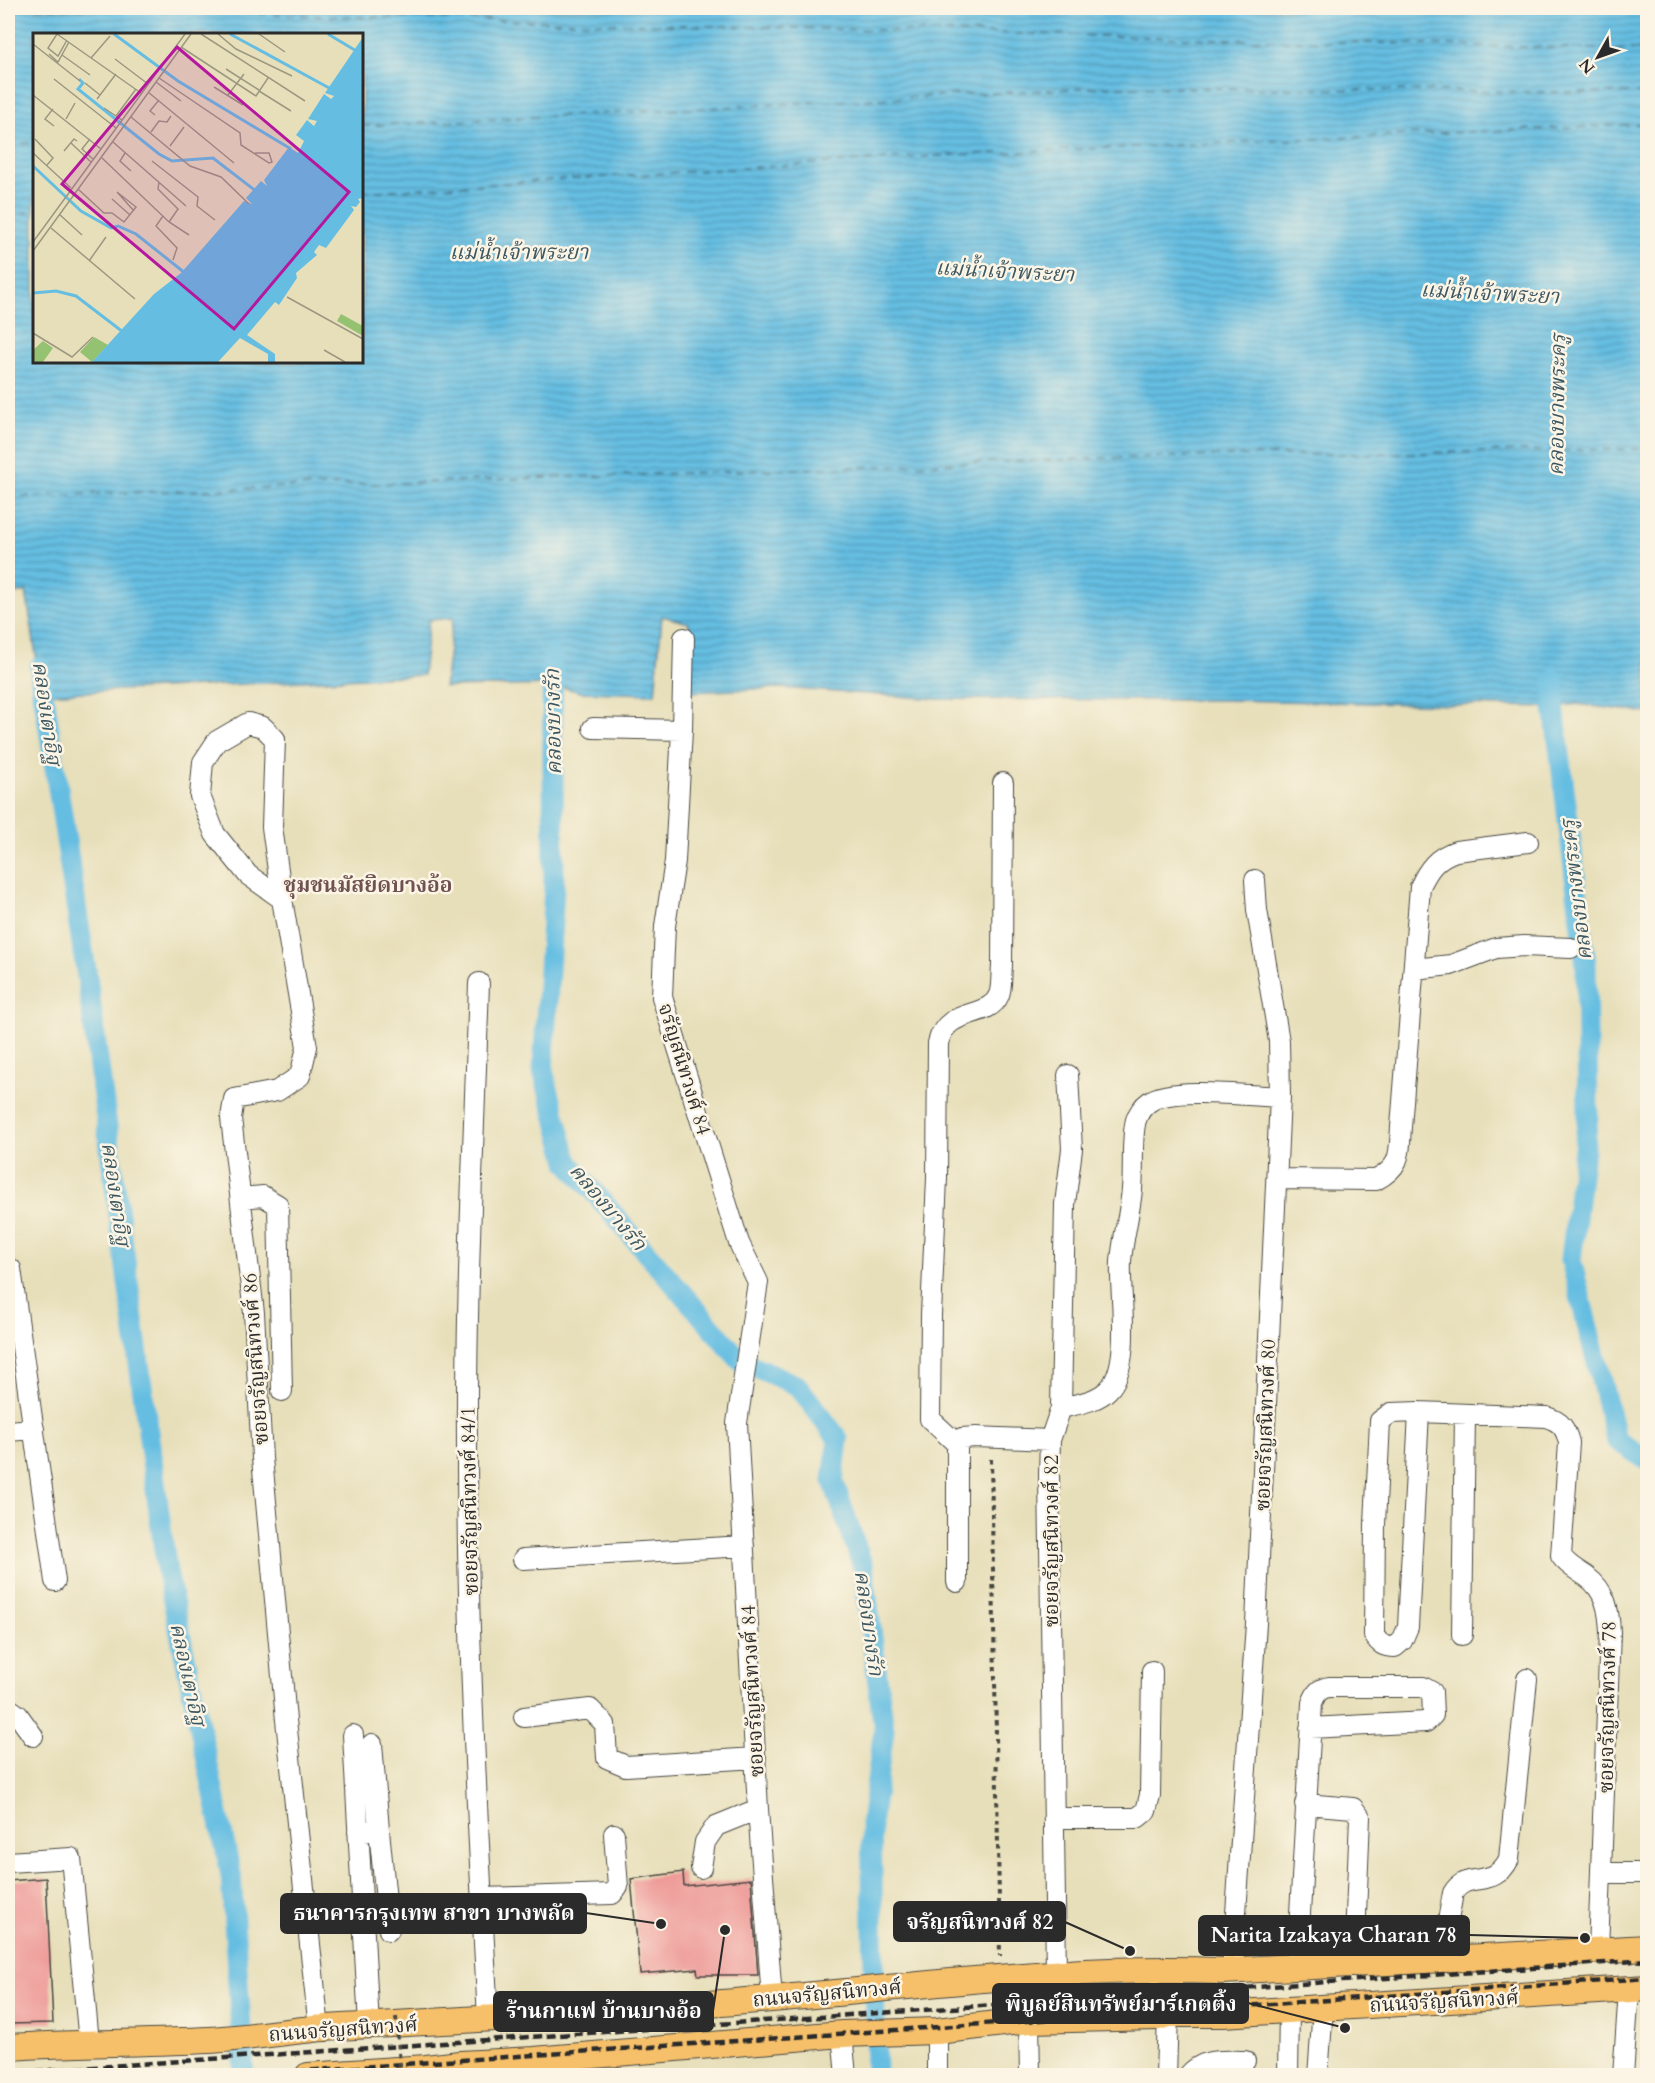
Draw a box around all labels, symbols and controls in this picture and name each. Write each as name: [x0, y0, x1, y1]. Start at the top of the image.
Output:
north arrow: [1568, 27, 1628, 87]
inset map: [33, 33, 363, 363]
text: N: [1574, 54, 1600, 78]
water label: แม่น้ำเจ้าพระยา: [450, 236, 589, 267]
water label: แม่น้ำเจ้าพระยา: [935, 251, 1076, 290]
water label: แม่น้ำเจ้าพระยา: [1420, 273, 1561, 312]
water label: คลองบางพระครู: [1542, 331, 1573, 476]
water label: คลองเตาอิฐ: [25, 660, 68, 769]
water label: คลองบางรัก: [538, 668, 569, 775]
water label: คลองบางพระครู: [1553, 815, 1600, 962]
district label: ชุมชนมัสยิดบางอ้อ: [284, 871, 453, 900]
street label: จรัญสนิทวงศ์ 84: [652, 1000, 717, 1138]
water label: คลองเตาอิฐ: [94, 1141, 137, 1250]
water label: คลองบางรัก: [562, 1157, 653, 1258]
street label: ซอยจรัญสนิทวงศ์ 86: [236, 1272, 275, 1446]
street label: ซอยจรัญสนิทวงศ์ 80: [1249, 1338, 1282, 1512]
street label: ซอยจรัญสนิทวงศ์ 84/1: [454, 1406, 485, 1596]
street label: ซอยจรัญสนิทวงศ์ 82: [1038, 1455, 1065, 1627]
water label: คลองบางรัก: [847, 1569, 890, 1679]
street label: ซอยจรัญสนิทวงศ์ 84: [735, 1604, 770, 1778]
water label: คลองเตาอิฐ: [163, 1620, 213, 1731]
street label: ซอยจรัญสนิทวงศ์ 78: [1592, 1621, 1623, 1793]
callout: ธนาคารกรุงเทพ สาขา บางพลัด: [281, 1894, 586, 1933]
text: ธนาคารกรุงเทพ สาขา บางพลัด: [293, 1899, 575, 1928]
callout: จรัญสนิทวงศ์ 82: [894, 1902, 1065, 1941]
text: จรัญสนิทวงศ์ 82: [907, 1908, 1054, 1937]
callout: Narita Izakaya Charan 78: [1199, 1916, 1469, 1955]
text: Narita Izakaya Charan 78: [1211, 1921, 1457, 1950]
street label: ถนนจรัญสนิทวงศ์: [751, 1974, 903, 2013]
callout: พิบูลย์สินทรัพย์มาร์เกตติ้ง: [993, 1984, 1248, 2023]
street label: ถนนจรัญสนิทวงศ์: [1369, 1984, 1519, 2019]
text: พิบูลย์สินทรัพย์มาร์เกตติ้ง: [1005, 1988, 1237, 2019]
callout: ร้านกาแฟ บ้านบางอ้อ: [494, 1992, 713, 2031]
text: ร้านกาแฟ บ้านบางอ้อ: [506, 1997, 702, 2026]
street label: ถนนจรัญสนิทวงศ์: [268, 2011, 418, 2048]

